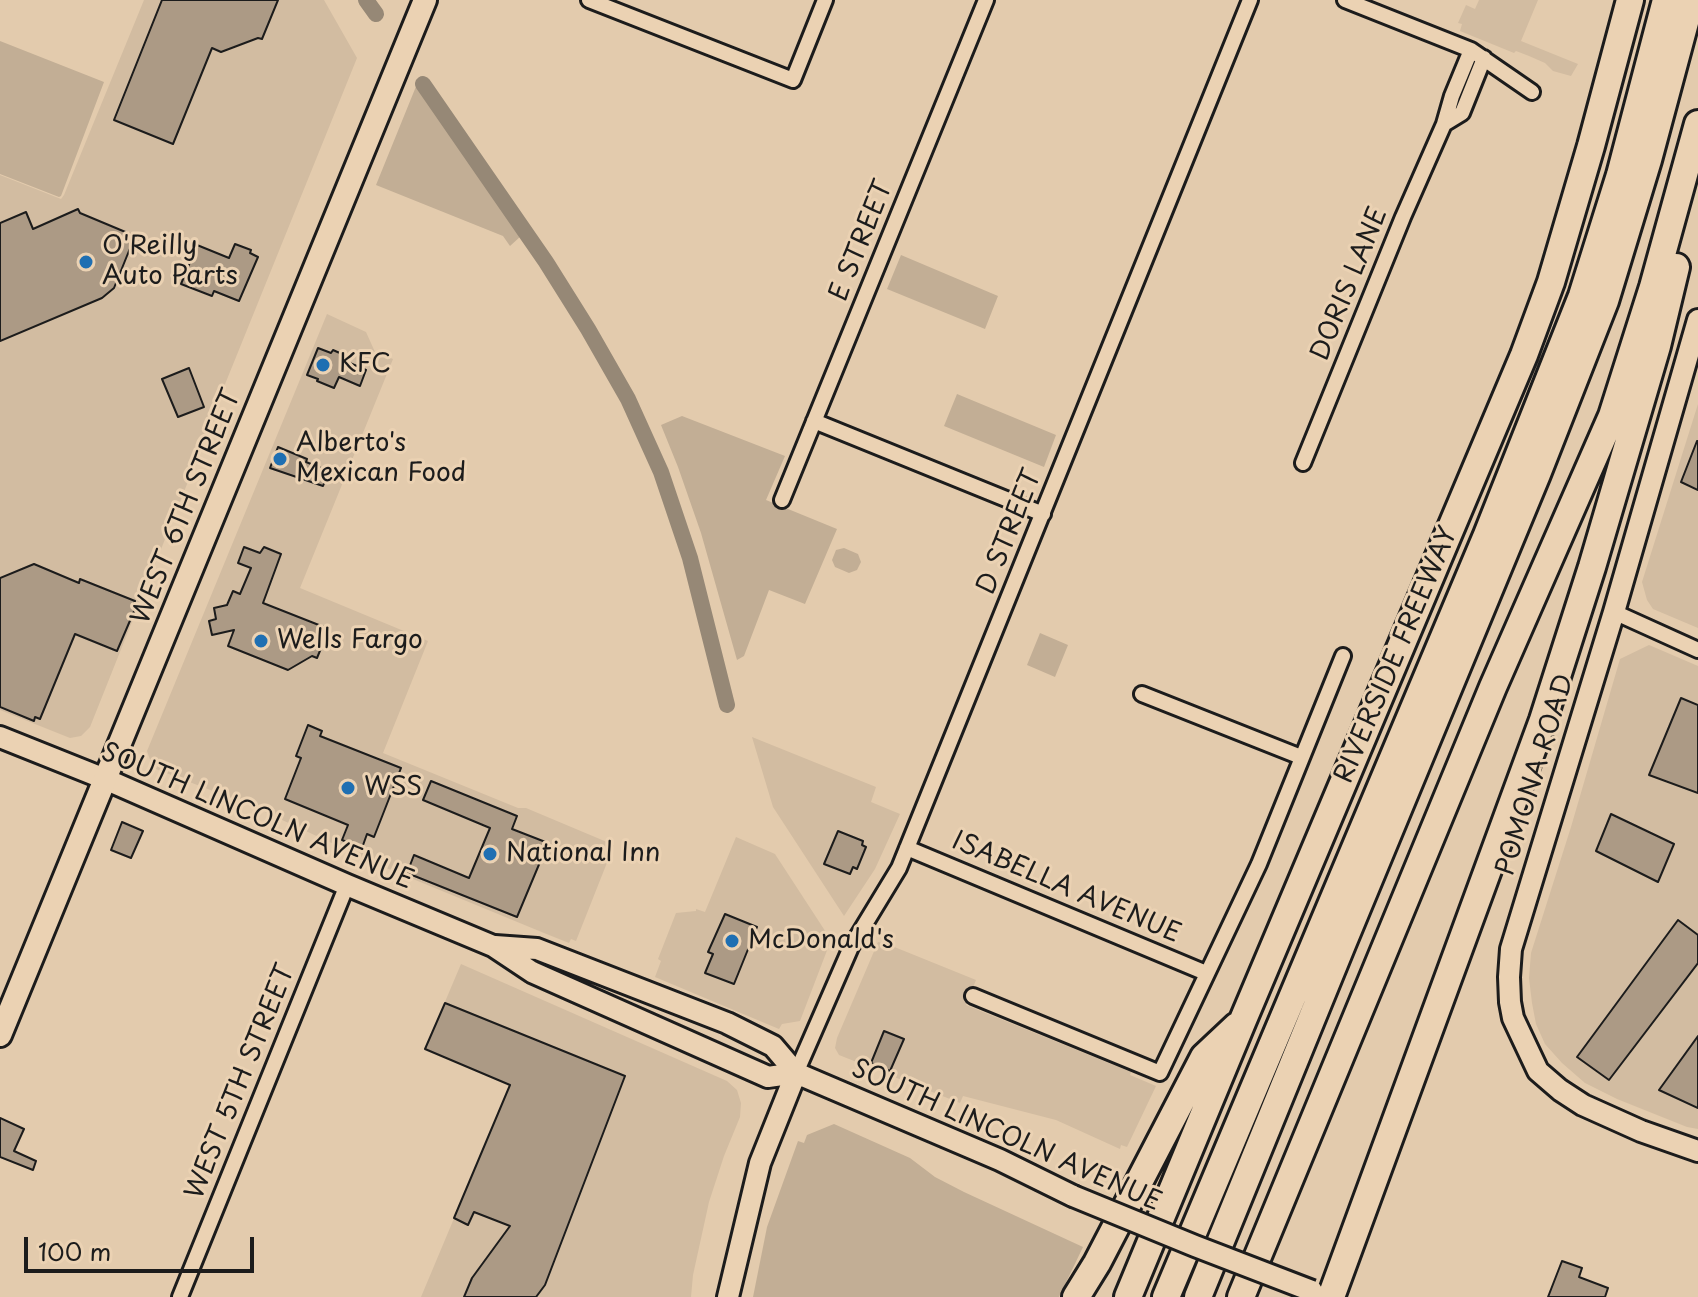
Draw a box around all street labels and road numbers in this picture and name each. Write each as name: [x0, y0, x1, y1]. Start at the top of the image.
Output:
street label: E STREET: [824, 176, 900, 306]
street label: DORIS LANE: [1305, 203, 1395, 365]
street label: WEST 6TH STREET: [126, 385, 248, 629]
street label: D STREET: [971, 465, 1049, 599]
street label: RIVERSIDE FREEWAY: [1329, 522, 1465, 788]
street label: POMONA ROAD: [1491, 671, 1581, 879]
street label: SOUTH LINCOLN AVENUE: [96, 737, 418, 897]
street label: ISABELLA AVENUE: [947, 826, 1185, 950]
street label: WEST 5TH STREET: [180, 960, 302, 1204]
street label: SOUTH LINCOLN AVENUE: [846, 1053, 1166, 1219]

